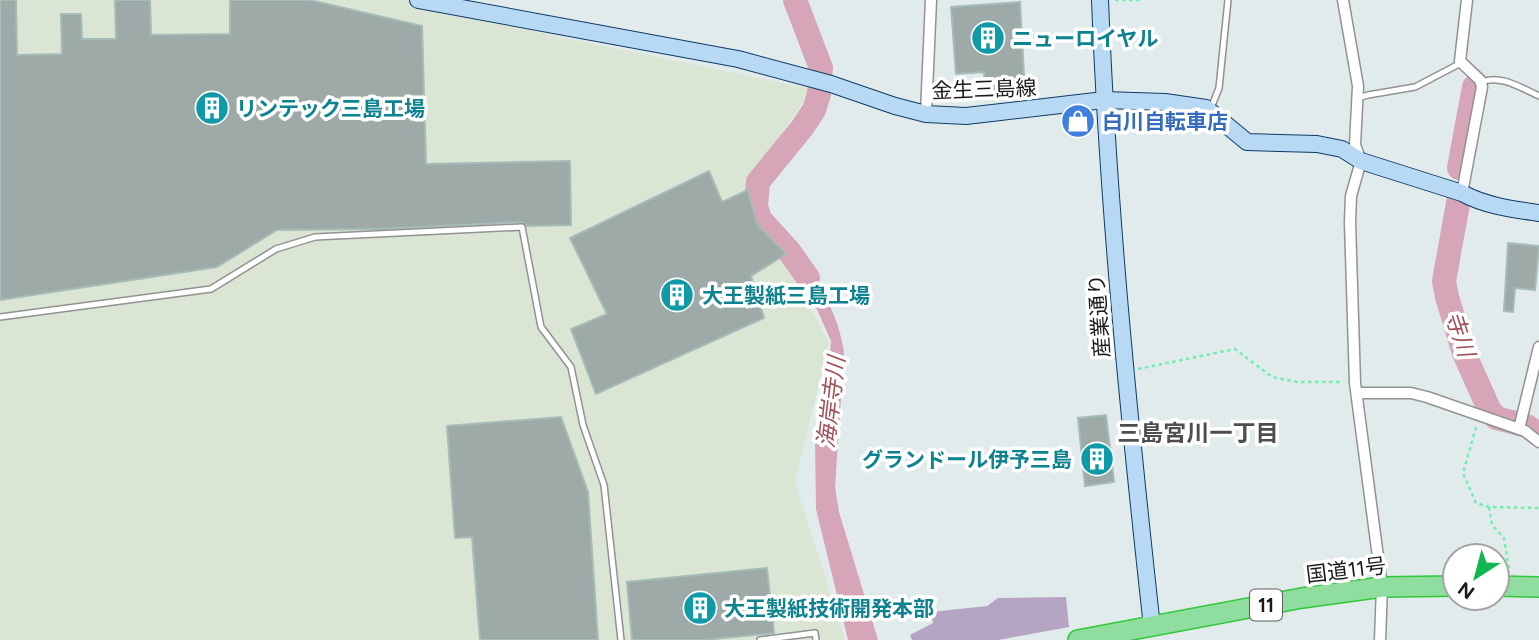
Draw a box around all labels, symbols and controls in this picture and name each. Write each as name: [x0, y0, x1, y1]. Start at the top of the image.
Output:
building icon: ニューロイヤル: [969, 19, 1007, 57]
place label: ニューロイヤル: [1012, 26, 1158, 51]
street label: 金生三島線: [931, 75, 1037, 103]
building icon: リンテック三島工場: [193, 89, 231, 127]
place label: リンテック三島工場: [236, 96, 425, 121]
shop icon: 白川自転車店: [1059, 102, 1097, 140]
place label: 白川自転車店: [1102, 109, 1228, 134]
street label: 産業通り: [1084, 273, 1114, 359]
building icon: 大王製紙三島工場: [658, 276, 696, 314]
place label: 大王製紙三島工場: [702, 283, 870, 308]
water label: 寺川: [1440, 308, 1481, 363]
water label: 海岸寺川: [811, 352, 851, 449]
district label: 三島宮川一丁目: [1118, 419, 1279, 447]
building icon: グランドール伊予三島: [1078, 440, 1116, 478]
place label: グランドール伊予三島: [862, 447, 1072, 472]
north arrow: [1441, 542, 1511, 612]
street label: 国道11号: [1305, 553, 1387, 587]
text: N: [1454, 577, 1479, 604]
building icon: 大王製紙技術開発本部: [681, 589, 719, 627]
road number: 11: [1250, 590, 1282, 620]
place label: 大王製紙技術開発本部: [724, 596, 934, 621]

